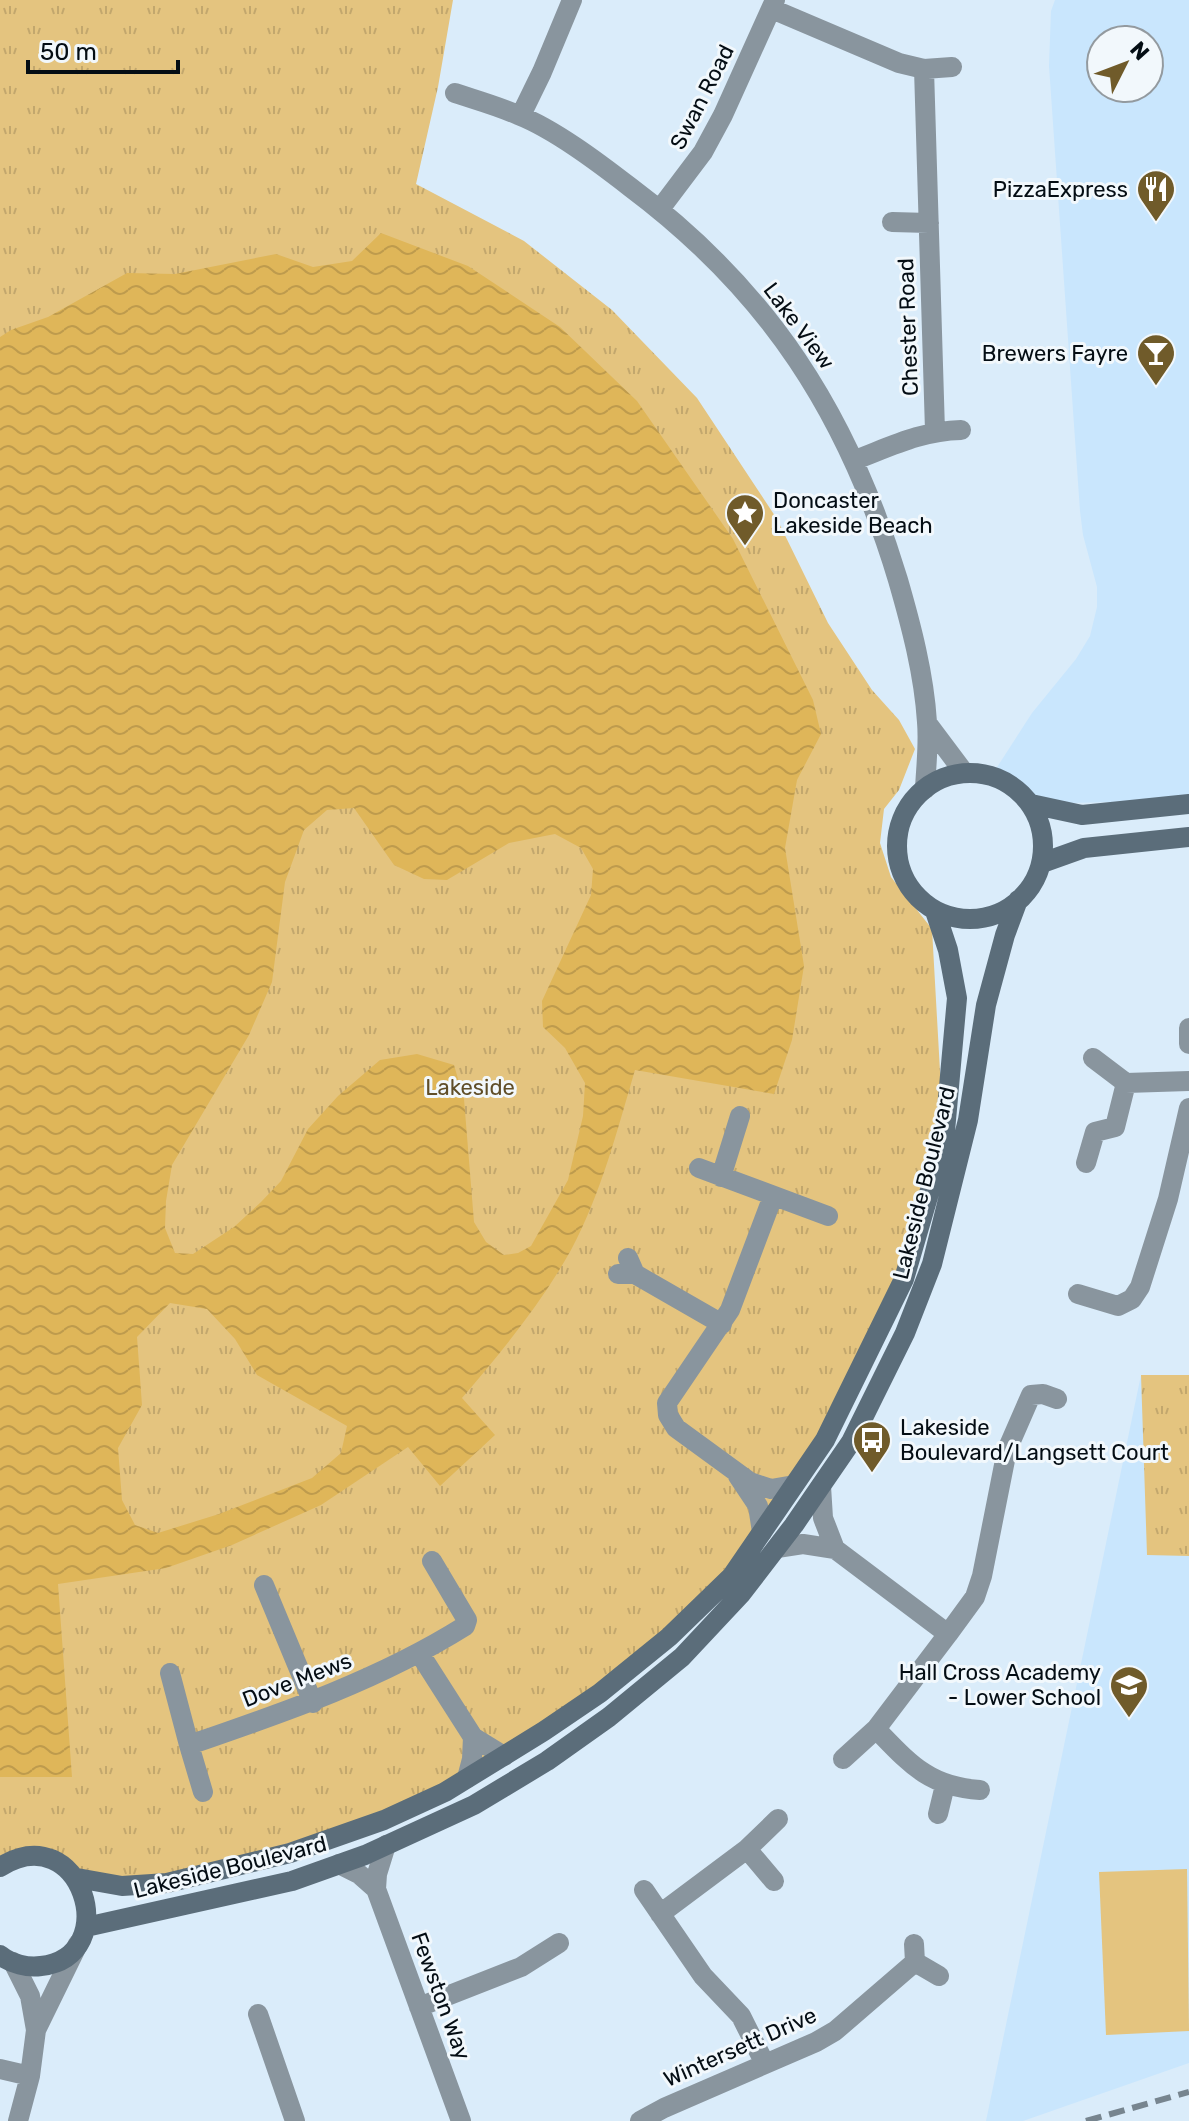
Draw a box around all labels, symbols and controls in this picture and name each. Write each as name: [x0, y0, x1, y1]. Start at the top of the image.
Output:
scale bar: [28, 24, 178, 74]
north arrow: [1085, 24, 1165, 104]
text: N: [1124, 36, 1155, 66]
text: 50 m: [40, 38, 97, 66]
street label: Swan Road: [664, 40, 740, 154]
restaurant icon: PizzaExpress: [1135, 168, 1177, 223]
place label: PizzaExpress: [993, 176, 1128, 203]
street label: Chester Road: [892, 258, 924, 396]
street label: Lake View: [758, 277, 840, 375]
bar icon: Brewers Fayre: [1135, 332, 1177, 387]
place label: Brewers Fayre: [982, 340, 1128, 367]
place label: Doncaster Lakeside Beach: [773, 487, 933, 539]
place icon: Doncaster Lakeside Beach: [724, 492, 766, 547]
park label: Lakeside: [425, 1074, 515, 1101]
street label: Lakeside Boulevard: [887, 1084, 961, 1282]
place label: Lakeside Boulevard/Langsett Court: [900, 1414, 1169, 1466]
bus stop icon: Lakeside Boulevard/Langsett Court: [851, 1419, 893, 1474]
street label: Dove Mews: [239, 1647, 355, 1713]
place label: Hall Cross Academy - Lower School: [899, 1659, 1101, 1711]
school or university icon: Hall Cross Academy - Lower School: [1108, 1664, 1150, 1719]
street label: Lakeside Boulevard: [131, 1830, 329, 1904]
street label: Fewston Way: [405, 1928, 477, 2064]
street label: Wintersett Drive: [659, 2001, 821, 2093]

